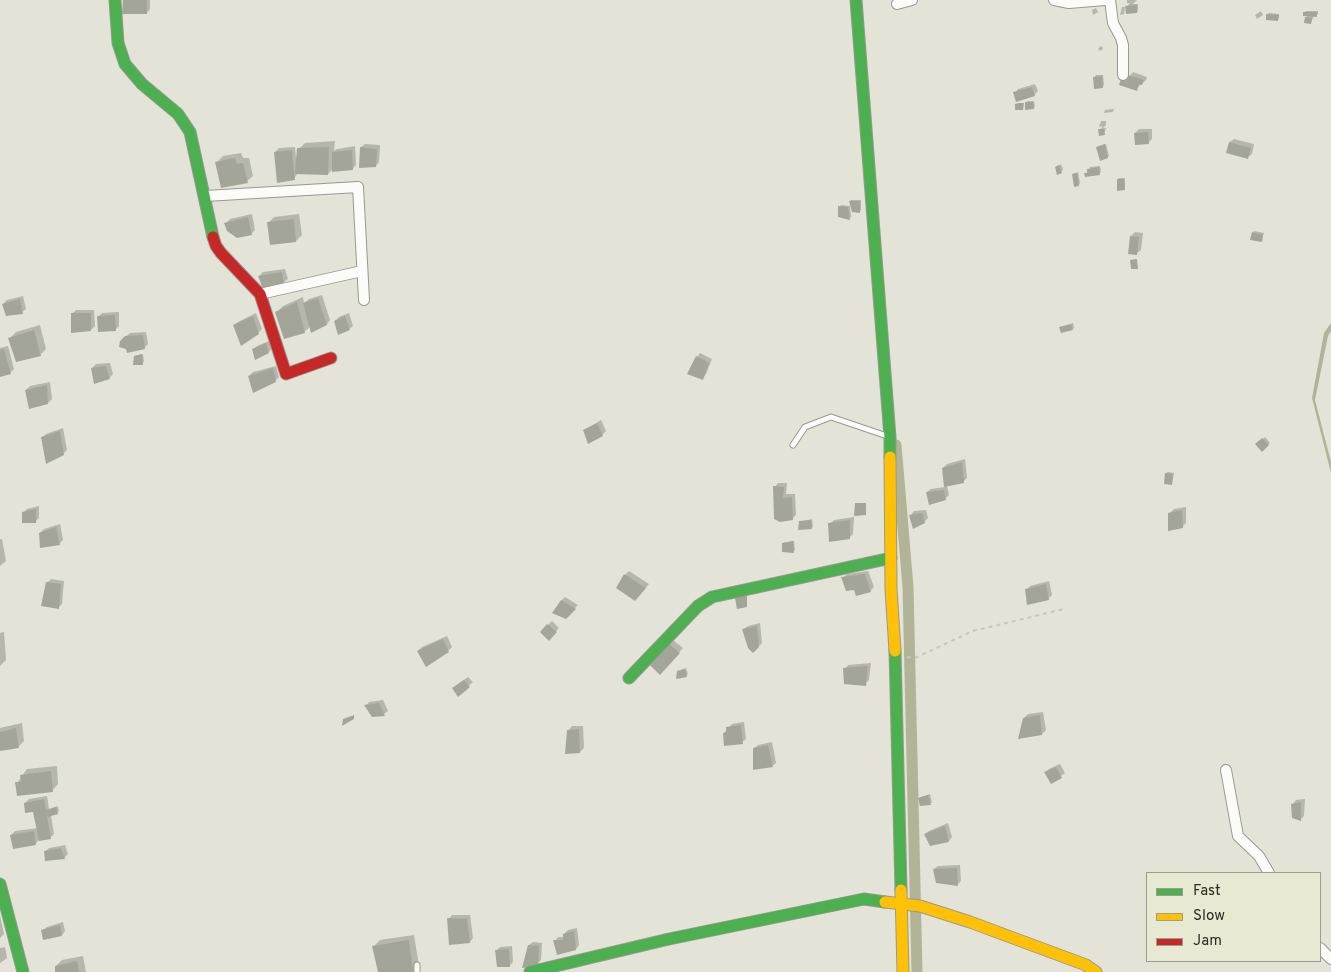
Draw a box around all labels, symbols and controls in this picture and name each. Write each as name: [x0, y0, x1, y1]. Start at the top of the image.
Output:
legend: [1146, 872, 1321, 962]
text: Fast: [1193, 882, 1221, 901]
text: Slow: [1193, 907, 1225, 926]
text: Jam: [1193, 932, 1222, 951]

